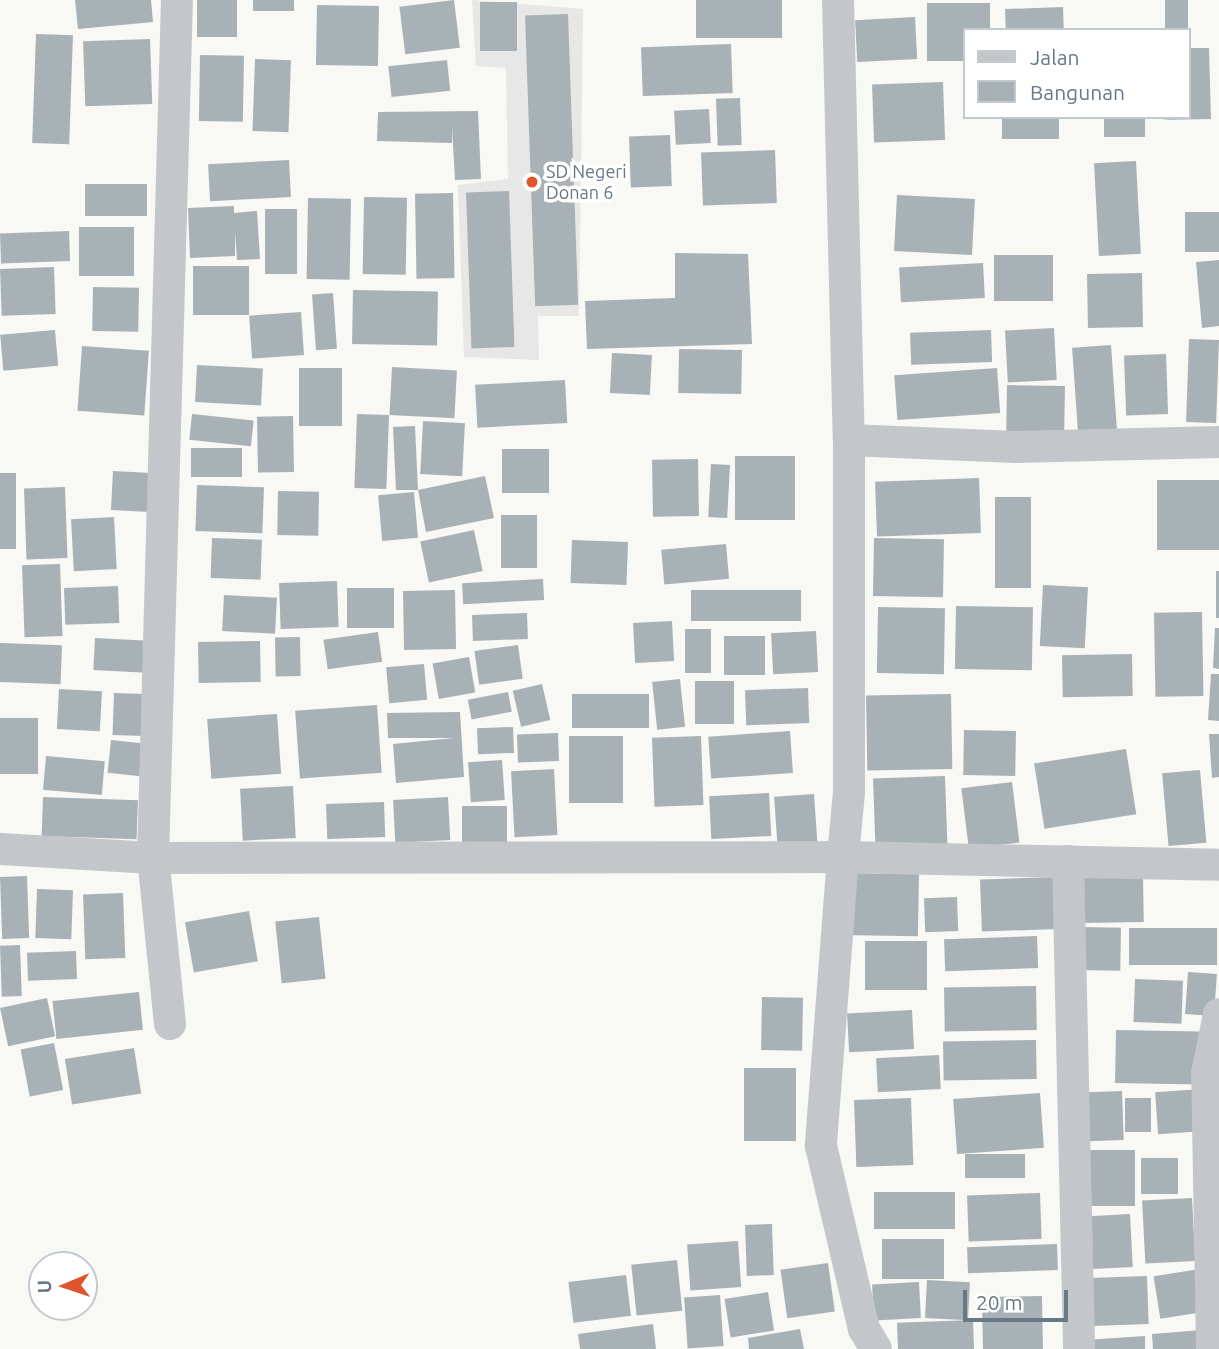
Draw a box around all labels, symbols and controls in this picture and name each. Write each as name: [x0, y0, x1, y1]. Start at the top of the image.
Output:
legend: [964, 28, 1191, 119]
text: Jalan: [1030, 45, 1079, 69]
text: Bangunan: [1030, 80, 1125, 104]
place label: SD Negeri Donan 6: [546, 161, 627, 204]
marker: SD Negeri Donan 6: [524, 174, 540, 190]
north arrow: [28, 1251, 98, 1321]
scale bar: [967, 1276, 1072, 1320]
text: U: [33, 1280, 55, 1294]
text: 20 m: [976, 1290, 1023, 1314]

